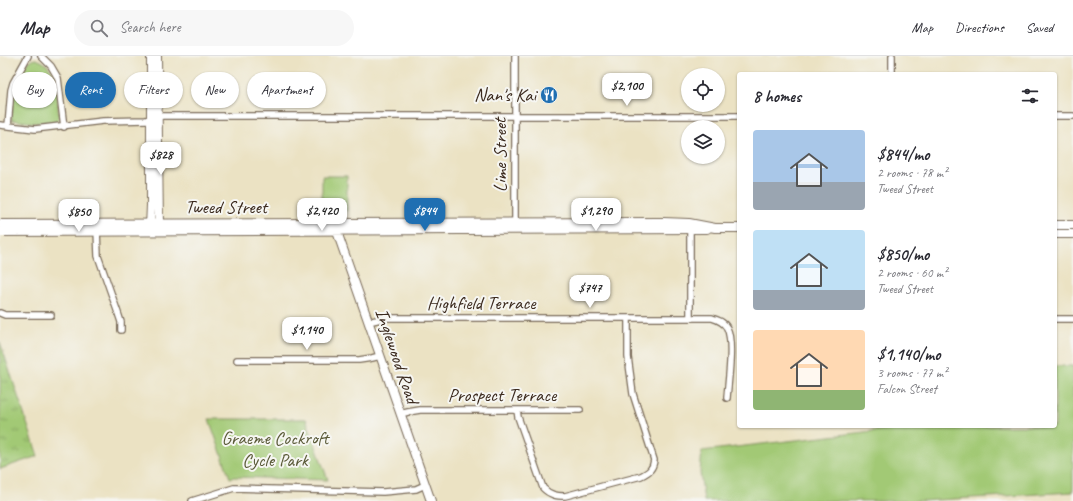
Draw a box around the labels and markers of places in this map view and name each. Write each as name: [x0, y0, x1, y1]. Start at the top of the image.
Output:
pin: $2,100: [594, 73, 660, 107]
place label: Nan's Kai: [474, 83, 538, 107]
restaurant icon: Nan's Kai: [539, 85, 559, 105]
pin: $828: [137, 142, 185, 176]
pin: $2,420: [289, 198, 355, 232]
pin: $844: [401, 198, 449, 232]
pin: $1,290: [563, 198, 629, 232]
pin: $850: [55, 199, 103, 233]
pin: $747: [566, 275, 614, 309]
pin: $1,140: [274, 317, 340, 351]

